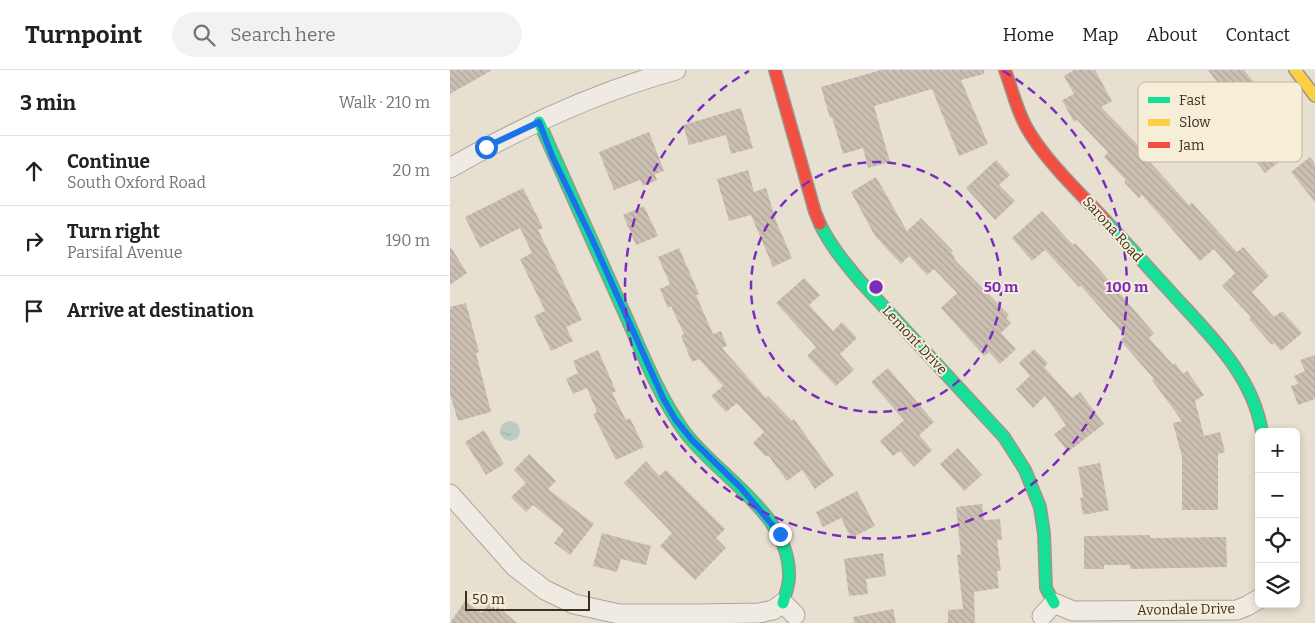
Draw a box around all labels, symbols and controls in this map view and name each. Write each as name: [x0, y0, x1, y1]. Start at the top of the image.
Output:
search box: [172, 12, 522, 57]
text: Turnpoint: [25, 21, 142, 49]
icon: search: [190, 21, 218, 49]
text: Search here: [230, 23, 336, 46]
text: Home: [1003, 24, 1054, 46]
text: Map: [1082, 24, 1118, 46]
text: About: [1146, 24, 1197, 46]
text: Contact: [1225, 24, 1290, 46]
legend: [1138, 82, 1302, 162]
text: 3 min: [20, 90, 76, 116]
text: Fast: [1179, 92, 1206, 109]
text: Walk · 210 m: [339, 93, 430, 112]
text: Slow: [1179, 114, 1211, 131]
route start: [475, 136, 498, 159]
text: Jam: [1178, 137, 1205, 154]
text: Continue: [67, 150, 150, 173]
icon: ahead: [20, 157, 48, 185]
text: 20 m: [393, 161, 430, 180]
text: South Oxford Road: [67, 173, 206, 192]
street label: Sarona Road: [1079, 193, 1146, 265]
text: Turn right: [67, 220, 160, 243]
icon: right: [20, 227, 48, 255]
text: 190 m: [385, 231, 430, 250]
text: Parsifal Avenue: [67, 243, 182, 262]
centre of rings: [867, 278, 885, 296]
text: 50 m: [984, 278, 1019, 296]
text: 100 m: [1106, 278, 1149, 296]
icon: arrive: [20, 297, 48, 325]
text: Arrive at destination: [67, 299, 254, 322]
street label: Lemont Drive: [878, 302, 951, 378]
map controls: [1255, 428, 1300, 608]
button: +: [1255, 428, 1300, 473]
button: −: [1255, 473, 1300, 518]
button: locate: [1255, 518, 1300, 563]
route end: [769, 523, 792, 546]
button: layers: [1255, 563, 1300, 608]
scale bar: [465, 588, 590, 611]
text: 50 m: [472, 591, 505, 608]
street label: Avondale Drive: [1137, 600, 1235, 619]

